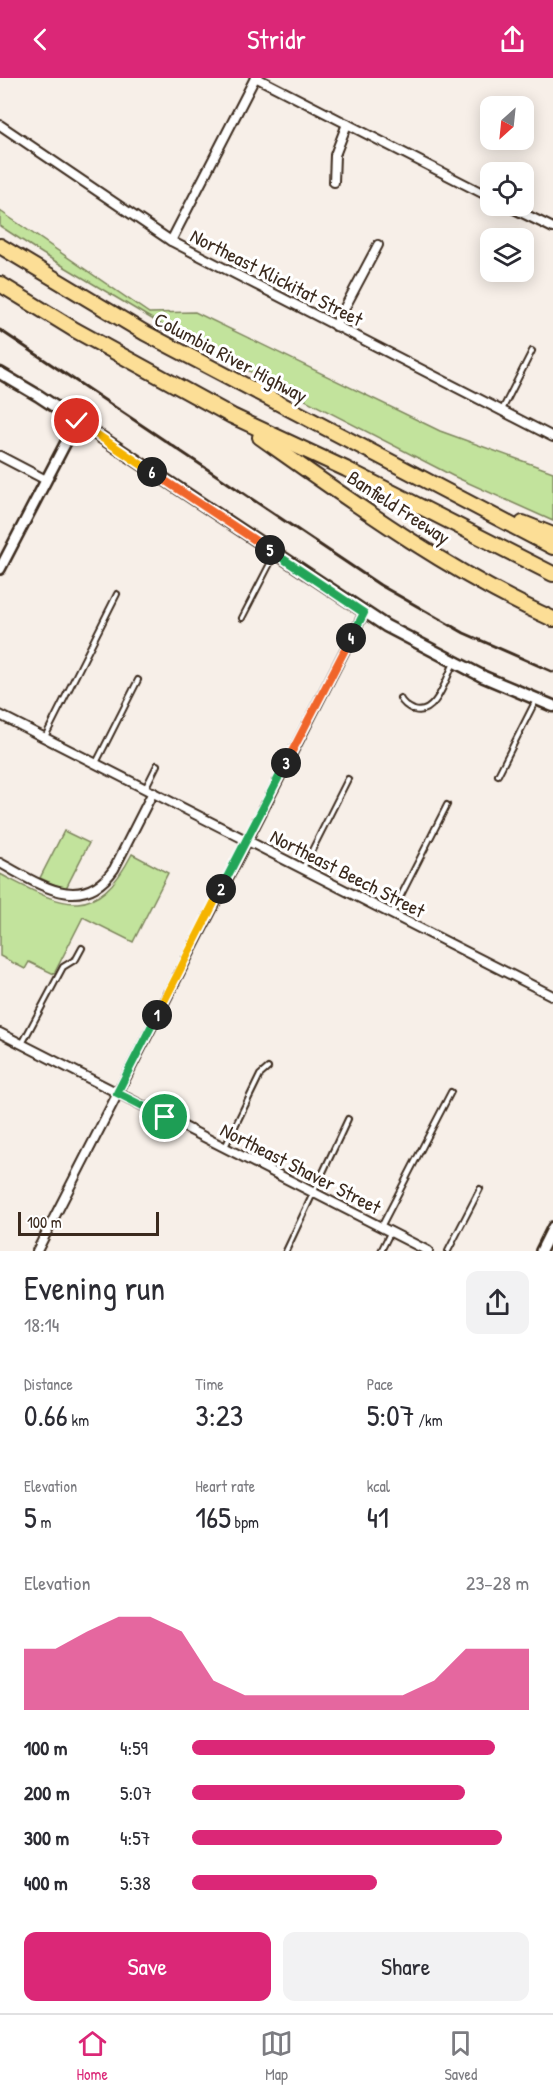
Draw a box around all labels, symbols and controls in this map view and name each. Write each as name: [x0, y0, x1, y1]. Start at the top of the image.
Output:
text: Stridr: [247, 21, 306, 57]
icon: back: [24, 23, 57, 56]
icon: share: [496, 23, 529, 56]
north arrow: [480, 96, 534, 150]
map controls: [480, 96, 534, 282]
button: locate: [480, 162, 534, 216]
street label: Northeast Klickitat Street: [186, 222, 369, 333]
button: layers: [480, 228, 534, 282]
street label: Columbia River Highway: [150, 305, 312, 409]
pin: [51, 395, 102, 446]
icon: check: [60, 404, 93, 437]
pin: 6: [137, 457, 167, 487]
text: 6: [149, 461, 155, 483]
street label: Banfield Freeway: [342, 464, 456, 550]
pin: 5: [255, 535, 285, 565]
text: 5: [267, 539, 273, 561]
pin: 4: [336, 623, 366, 653]
text: 4: [348, 627, 354, 649]
pin: 3: [271, 748, 301, 778]
text: 3: [282, 752, 290, 774]
street label: Northeast Beech Street: [266, 822, 431, 924]
pin: 2: [206, 874, 236, 904]
text: 2: [217, 878, 225, 900]
pin: 1: [142, 1000, 172, 1030]
text: 1: [154, 1004, 160, 1026]
pin: [139, 1091, 190, 1142]
icon: arrive: [148, 1100, 181, 1133]
street label: Northeast Shaver Street: [216, 1116, 387, 1221]
scale bar: [18, 1209, 159, 1236]
text: 100 m: [27, 1211, 62, 1233]
text: Evening run: [24, 1266, 165, 1310]
button: share: [466, 1271, 529, 1334]
text: 18:14: [24, 1311, 59, 1338]
text: Distance: [24, 1373, 73, 1395]
text: Time: [195, 1373, 224, 1395]
text: Pace: [367, 1373, 393, 1395]
text: 0.66: [24, 1395, 68, 1435]
text: 3:23: [195, 1395, 243, 1435]
text: 5:07: [367, 1395, 415, 1435]
text: km: [68, 1409, 89, 1431]
text: /km: [415, 1409, 443, 1431]
text: Elevation: [24, 1475, 77, 1497]
text: Heart rate: [195, 1475, 255, 1497]
text: kcal: [367, 1475, 390, 1497]
text: 5: [24, 1497, 37, 1537]
text: 165: [195, 1497, 231, 1537]
text: 41: [367, 1497, 389, 1537]
text: m: [37, 1511, 51, 1533]
text: bpm: [231, 1511, 259, 1533]
text: Elevation: [24, 1569, 90, 1596]
text: 23–28 m: [466, 1569, 529, 1596]
text: 100 m: [24, 1734, 67, 1761]
text: 4:59: [120, 1734, 148, 1761]
text: 200 m: [24, 1779, 69, 1806]
text: 5:07: [120, 1779, 152, 1806]
text: 300 m: [24, 1824, 69, 1851]
text: 4:57: [120, 1824, 151, 1851]
text: 400 m: [24, 1869, 68, 1896]
text: 5:38: [120, 1869, 151, 1896]
button: Save: [24, 1932, 271, 2001]
button: Share: [283, 1932, 529, 2001]
tab: Home: [76, 2027, 109, 2085]
tab: Map: [260, 2027, 293, 2085]
tab: Saved: [444, 2027, 477, 2085]

